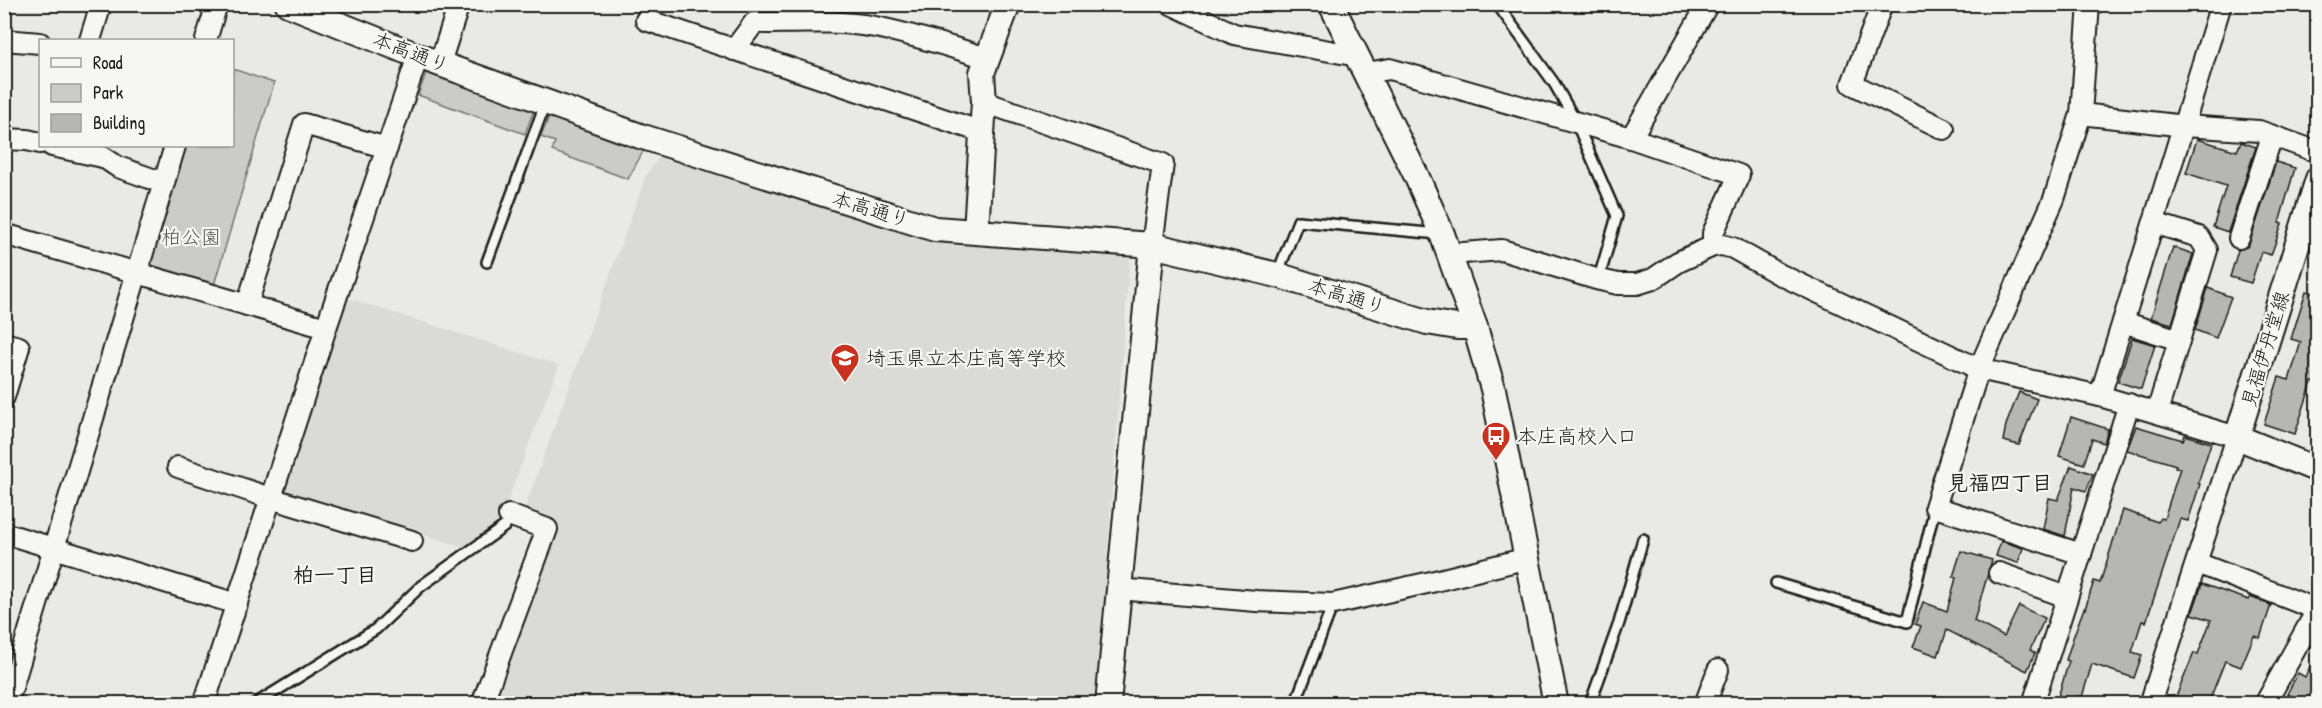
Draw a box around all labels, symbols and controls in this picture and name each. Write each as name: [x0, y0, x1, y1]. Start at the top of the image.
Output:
street label: 本高通り: [369, 25, 453, 78]
legend: [39, 39, 234, 147]
text: Road: [93, 50, 123, 75]
text: Park: [93, 80, 124, 105]
text: Building: [93, 110, 145, 135]
street label: 本高通り: [829, 184, 913, 233]
park label: 柏公園: [161, 223, 221, 250]
street label: 本高通り: [1305, 271, 1389, 320]
street label: 見福伊丹堂線: [2234, 288, 2295, 410]
school or university icon: 埼玉県立本庄高等学校: [829, 342, 861, 384]
place label: 埼玉県立本庄高等学校: [866, 344, 1066, 371]
bus stop icon: 本庄高校入口: [1480, 420, 1512, 462]
place label: 本庄高校入口: [1517, 422, 1637, 449]
district label: 見福四丁目: [1948, 468, 2053, 497]
district label: 柏一丁目: [293, 560, 377, 589]

